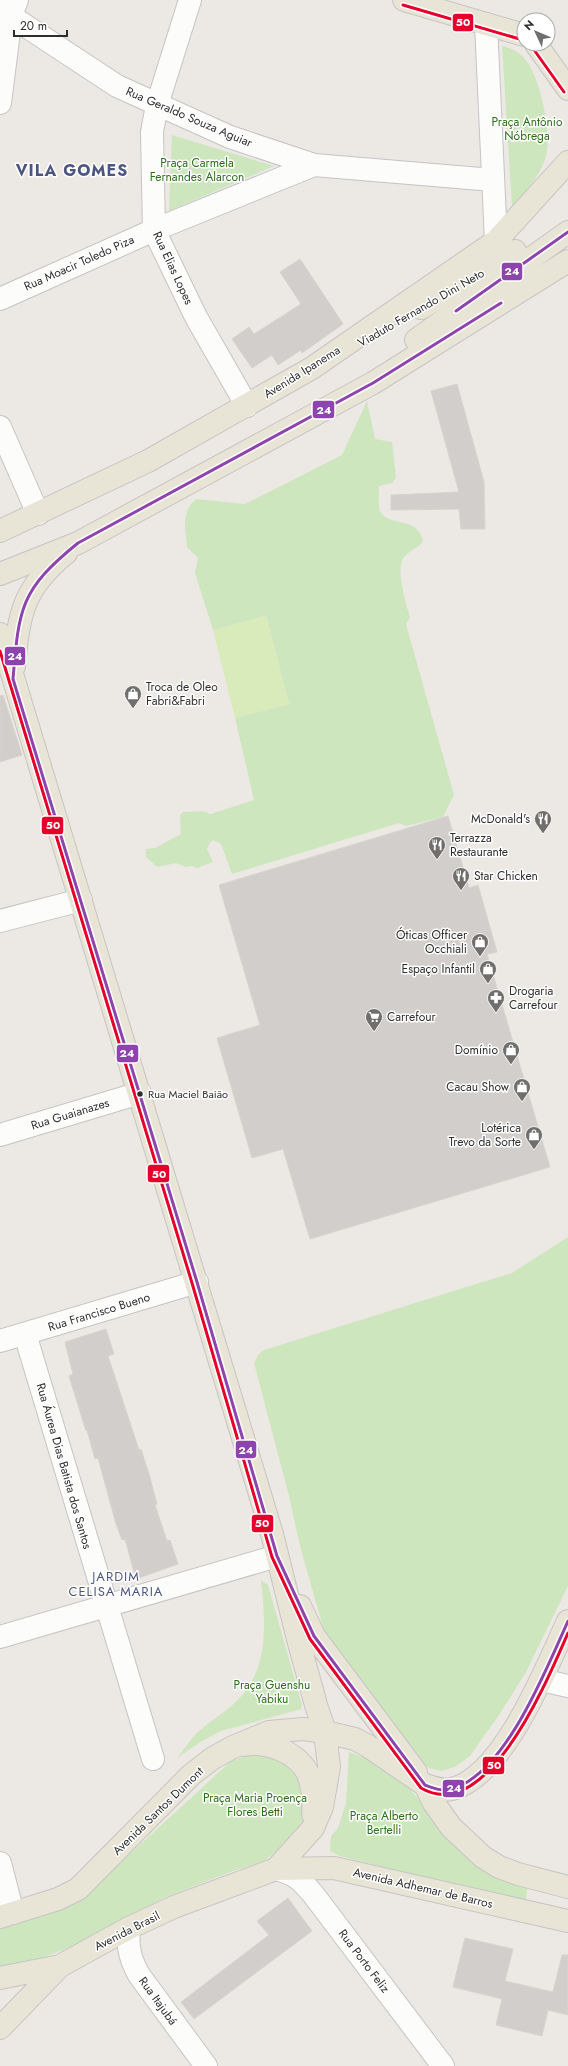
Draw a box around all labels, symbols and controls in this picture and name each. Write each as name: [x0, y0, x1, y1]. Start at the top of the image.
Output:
scale bar: [14, 12, 67, 38]
north arrow: [516, 12, 556, 52]
line badge: 50: [452, 13, 474, 32]
text: 50: [456, 14, 470, 30]
text: N: [520, 16, 538, 34]
text: 20 m: [20, 17, 47, 35]
street label: Rua Geraldo Souza Aguiar: [123, 82, 256, 152]
park label: Praça Antônio Nóbrega: [492, 113, 563, 145]
park label: Praça Carmela Fernandes Alarcon: [150, 154, 244, 186]
district label: VILA GOMES: [15, 159, 128, 182]
street label: Rua Elias Lopes: [148, 228, 198, 308]
street label: Rua Moacir Toledo Piza: [21, 231, 137, 295]
line badge: 24: [501, 262, 523, 281]
text: 24: [505, 263, 520, 279]
street label: Viaduto Fernando Dini Neto: [354, 264, 488, 352]
street label: Avenida Ipanema: [260, 341, 344, 403]
line badge: 24: [312, 400, 335, 419]
text: 24: [317, 402, 332, 418]
line badge: 24: [4, 646, 26, 666]
text: 24: [8, 648, 23, 664]
place label: Troca de Oleo Fabri&Fabri: [146, 678, 218, 710]
shop icon: Troca de Oleo Fabri&Fabri: [123, 684, 143, 709]
restaurant icon: McDonald's: [533, 809, 553, 834]
place label: McDonald's: [471, 810, 530, 828]
line badge: 50: [41, 816, 64, 835]
text: 50: [46, 817, 60, 833]
place label: Terrazza Restaurante: [450, 829, 508, 861]
restaurant icon: Terrazza Restaurante: [427, 835, 447, 860]
restaurant icon: Star Chicken: [451, 866, 471, 891]
place label: Star Chicken: [474, 867, 538, 885]
place label: Óticas Officer Occhiali: [396, 926, 468, 958]
shop icon: Óticas Officer Occhiali: [470, 932, 490, 957]
shop icon: Espaço Infantil: [478, 959, 498, 984]
place label: Espaço Infantil: [402, 960, 475, 978]
place label: Drogaria Carrefour: [509, 982, 559, 1014]
pharmacy icon: Drogaria Carrefour: [486, 988, 506, 1013]
supermarket icon: Carrefour: [364, 1007, 384, 1032]
place label: Carrefour: [387, 1008, 437, 1026]
shop icon: Domínio: [501, 1040, 521, 1065]
place label: Domínio: [455, 1041, 498, 1059]
line badge: 24: [116, 1044, 139, 1063]
text: 24: [120, 1045, 135, 1061]
shop icon: Cacau Show: [512, 1077, 532, 1102]
place label: Cacau Show: [446, 1078, 510, 1096]
place label: Rua Maciel Baião: [148, 1086, 228, 1102]
marker: Rua Maciel Baião: [135, 1089, 145, 1099]
street label: Rua Guaianazes: [29, 1093, 112, 1134]
place label: Lotérica Trevo da Sorte: [449, 1119, 521, 1151]
shop icon: Lotérica Trevo da Sorte: [524, 1125, 544, 1150]
line badge: 50: [147, 1164, 170, 1183]
text: 50: [152, 1166, 166, 1182]
street label: Rua Francisco Bueno: [46, 1288, 153, 1336]
street label: Rua Áurea Dias Batista dos Santos: [32, 1381, 96, 1551]
line badge: 24: [235, 1440, 257, 1459]
text: 24: [239, 1442, 254, 1458]
line badge: 50: [251, 1514, 274, 1533]
text: 50: [255, 1515, 269, 1531]
district label: JARDIM CELISA MARIA: [69, 1567, 163, 1601]
park label: Praça Guenshu Yabiku: [234, 1676, 310, 1708]
line badge: 50: [482, 1756, 505, 1775]
text: 50: [487, 1757, 501, 1773]
street label: Avenida Santos Dumont: [108, 1763, 208, 1859]
line badge: 24: [442, 1779, 465, 1798]
text: 24: [447, 1780, 462, 1796]
park label: Praça Maria Proença Flores Betti: [203, 1789, 307, 1821]
park label: Praça Alberto Bertelli: [350, 1807, 419, 1839]
street label: Avenida Adhemar de Barros: [351, 1863, 495, 1913]
street label: Avenida Brasil: [91, 1907, 163, 1955]
street label: Rua Porto Feliz: [334, 1925, 394, 1997]
street label: Rua Itajubá: [134, 1973, 182, 2029]

